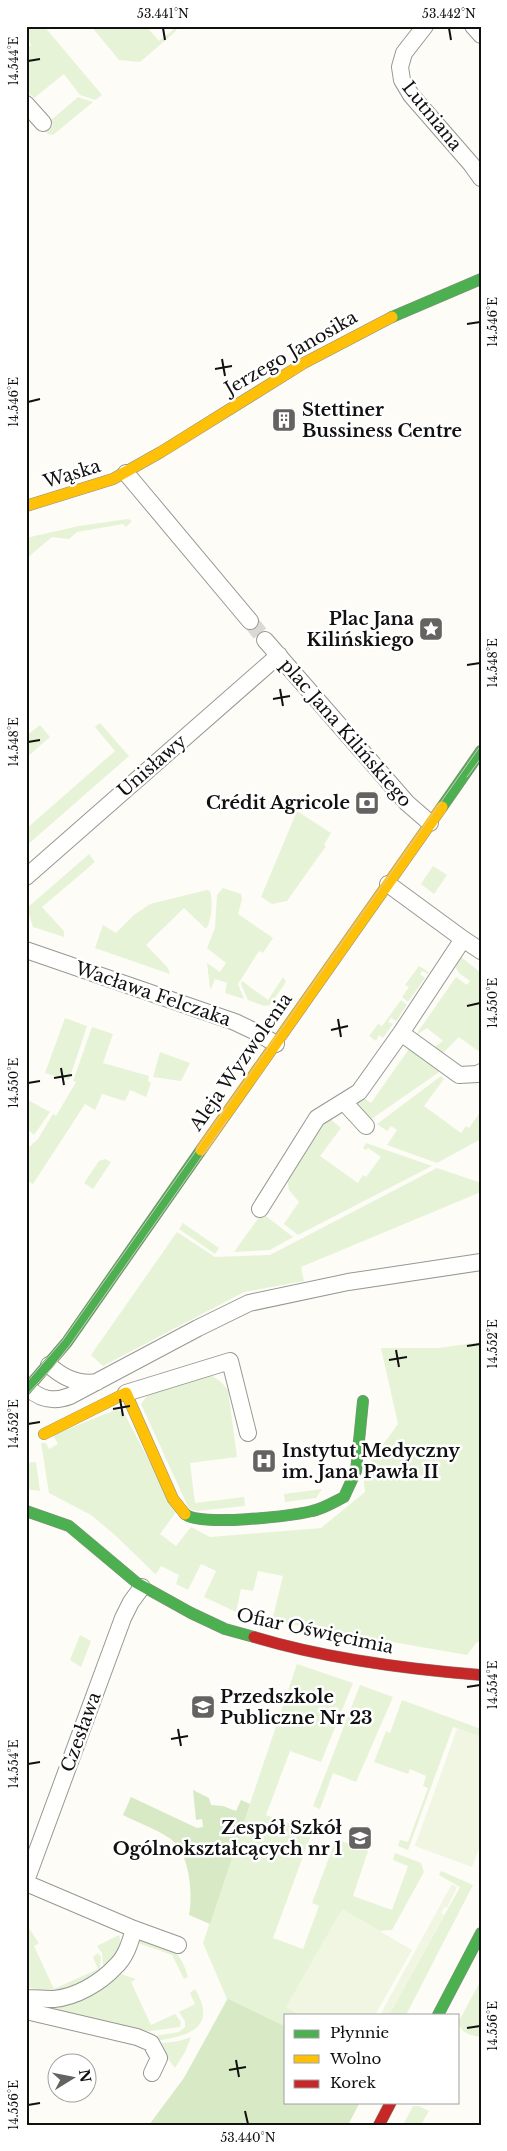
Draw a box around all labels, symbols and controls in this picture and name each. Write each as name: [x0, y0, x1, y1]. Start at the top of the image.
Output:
text: 53.441°N: [137, 6, 189, 21]
text: 53.442°N: [422, 6, 476, 21]
text: 14.544°E: [6, 36, 21, 86]
street label: Lutniana: [397, 77, 467, 155]
text: 14.546°E: [485, 297, 500, 347]
street label: Jerzego Janosika: [219, 306, 361, 401]
text: 14.546°E: [6, 377, 21, 427]
place label: Stettiner Bussiness Centre: [302, 399, 462, 442]
building icon: Stettiner Bussiness Centre: [271, 407, 297, 433]
street label: Wąska: [40, 455, 103, 493]
place label: Plac Jana Kilińskiego: [307, 608, 415, 651]
place icon: Plac Jana Kilińskiego: [418, 616, 444, 642]
text: 14.548°E: [485, 638, 500, 688]
street label: plac Jana Kilińskiego: [276, 654, 416, 812]
text: 14.548°E: [6, 717, 21, 767]
street label: Unisławy: [113, 730, 191, 802]
bank icon: Crédit Agricole: [354, 790, 380, 816]
place label: Crédit Agricole: [206, 792, 350, 814]
street label: Wacława Felczaka: [71, 957, 234, 1031]
text: 14.550°E: [485, 977, 500, 1028]
street label: Aleja Wyzwolenia: [185, 989, 297, 1136]
text: 14.550°E: [6, 1057, 21, 1108]
text: 14.552°E: [485, 1319, 500, 1369]
text: 14.552°E: [6, 1399, 21, 1449]
place label: Instytut Medyczny im. Jana Pawła II: [282, 1440, 460, 1483]
hospital icon: Instytut Medyczny im. Jana Pawła II: [251, 1448, 277, 1474]
street label: Ofiar Oświęcimia: [234, 1604, 396, 1658]
text: 14.554°E: [485, 1660, 500, 1709]
place label: Przedszkole Publiczne Nr 23: [220, 1686, 373, 1729]
street label: Czesława: [56, 1689, 106, 1775]
school or university icon: Przedszkole Publiczne Nr 23: [190, 1694, 216, 1720]
text: 14.554°E: [6, 1739, 21, 1788]
place label: Zespół Szkół Ogólnokształcących nr 1: [113, 1817, 343, 1860]
school or university icon: Zespół Szkół Ogólnokształcących nr 1: [347, 1825, 373, 1851]
text: 14.556°E: [485, 2001, 500, 2051]
legend: [284, 2014, 460, 2104]
text: Płynnie: [330, 2023, 389, 2042]
text: Wolno: [329, 2049, 381, 2068]
north arrow: [48, 2054, 98, 2104]
text: N: [75, 2068, 95, 2084]
text: Korek: [330, 2073, 377, 2092]
text: 14.556°E: [6, 2080, 21, 2130]
text: 53.440°N: [221, 2130, 276, 2145]

